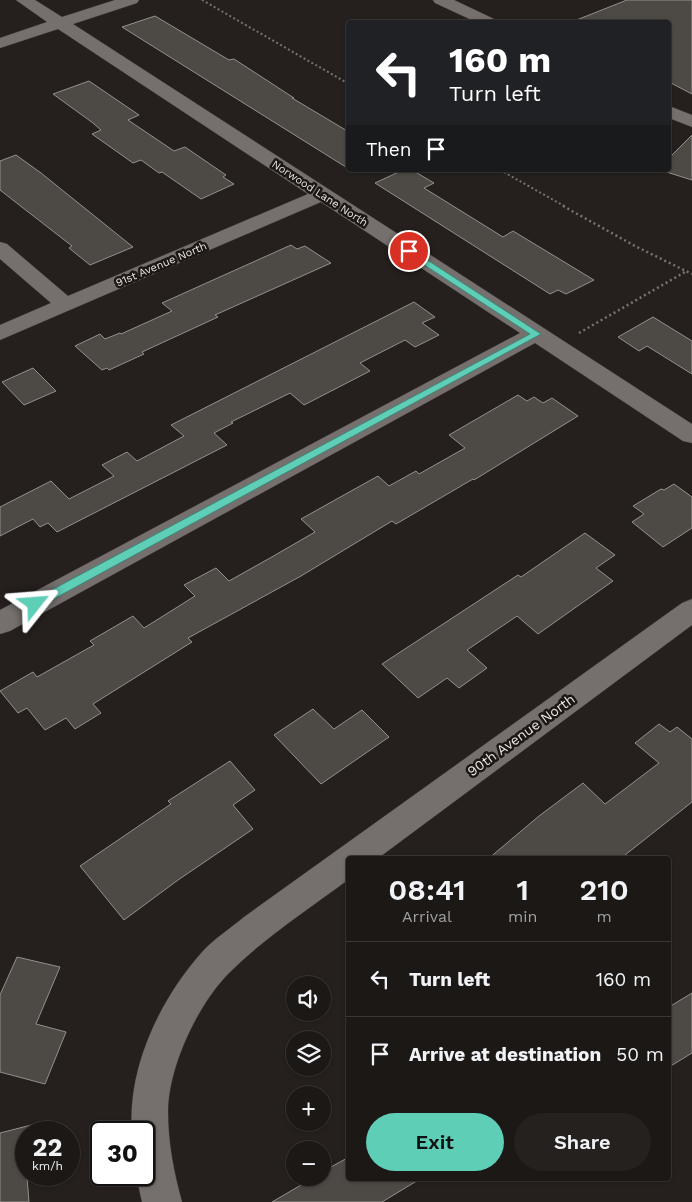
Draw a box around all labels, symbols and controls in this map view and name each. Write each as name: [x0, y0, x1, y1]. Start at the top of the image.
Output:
text: 160 m: [449, 39, 551, 81]
icon: left: [366, 40, 431, 105]
text: Turn left: [449, 81, 541, 106]
icon: arrive: [422, 135, 450, 163]
text: Then: [366, 138, 412, 161]
street label: Norwood Lane North: [269, 158, 370, 229]
pin: [388, 230, 430, 272]
icon: arrive: [395, 237, 423, 265]
street label: 91st Avenue North: [114, 239, 209, 290]
position arrow: [8, 577, 60, 629]
street label: 90th Avenue North: [464, 691, 578, 779]
text: 08:41: [388, 872, 466, 907]
text: 1: [516, 872, 529, 907]
text: 210: [580, 872, 629, 907]
text: Arrival: [402, 907, 452, 926]
text: min: [508, 907, 537, 926]
text: m: [597, 907, 612, 926]
icon: left: [366, 965, 394, 993]
text: Turn left: [409, 968, 490, 991]
text: 160 m: [596, 968, 651, 991]
map controls: [286, 976, 331, 1186]
button: sound: [286, 976, 331, 1021]
button: layers: [286, 1031, 331, 1076]
icon: arrive: [366, 1040, 394, 1068]
text: Arrive at destination: [409, 1043, 601, 1066]
text: 50 m: [616, 1043, 664, 1066]
button: +: [286, 1086, 331, 1131]
button: Exit: [366, 1113, 504, 1171]
button: Share: [514, 1113, 651, 1171]
speed limit sign: 30: [90, 1121, 155, 1186]
text: 22: [33, 1133, 62, 1162]
button: −: [286, 1141, 331, 1186]
text: km/h: [32, 1159, 63, 1173]

